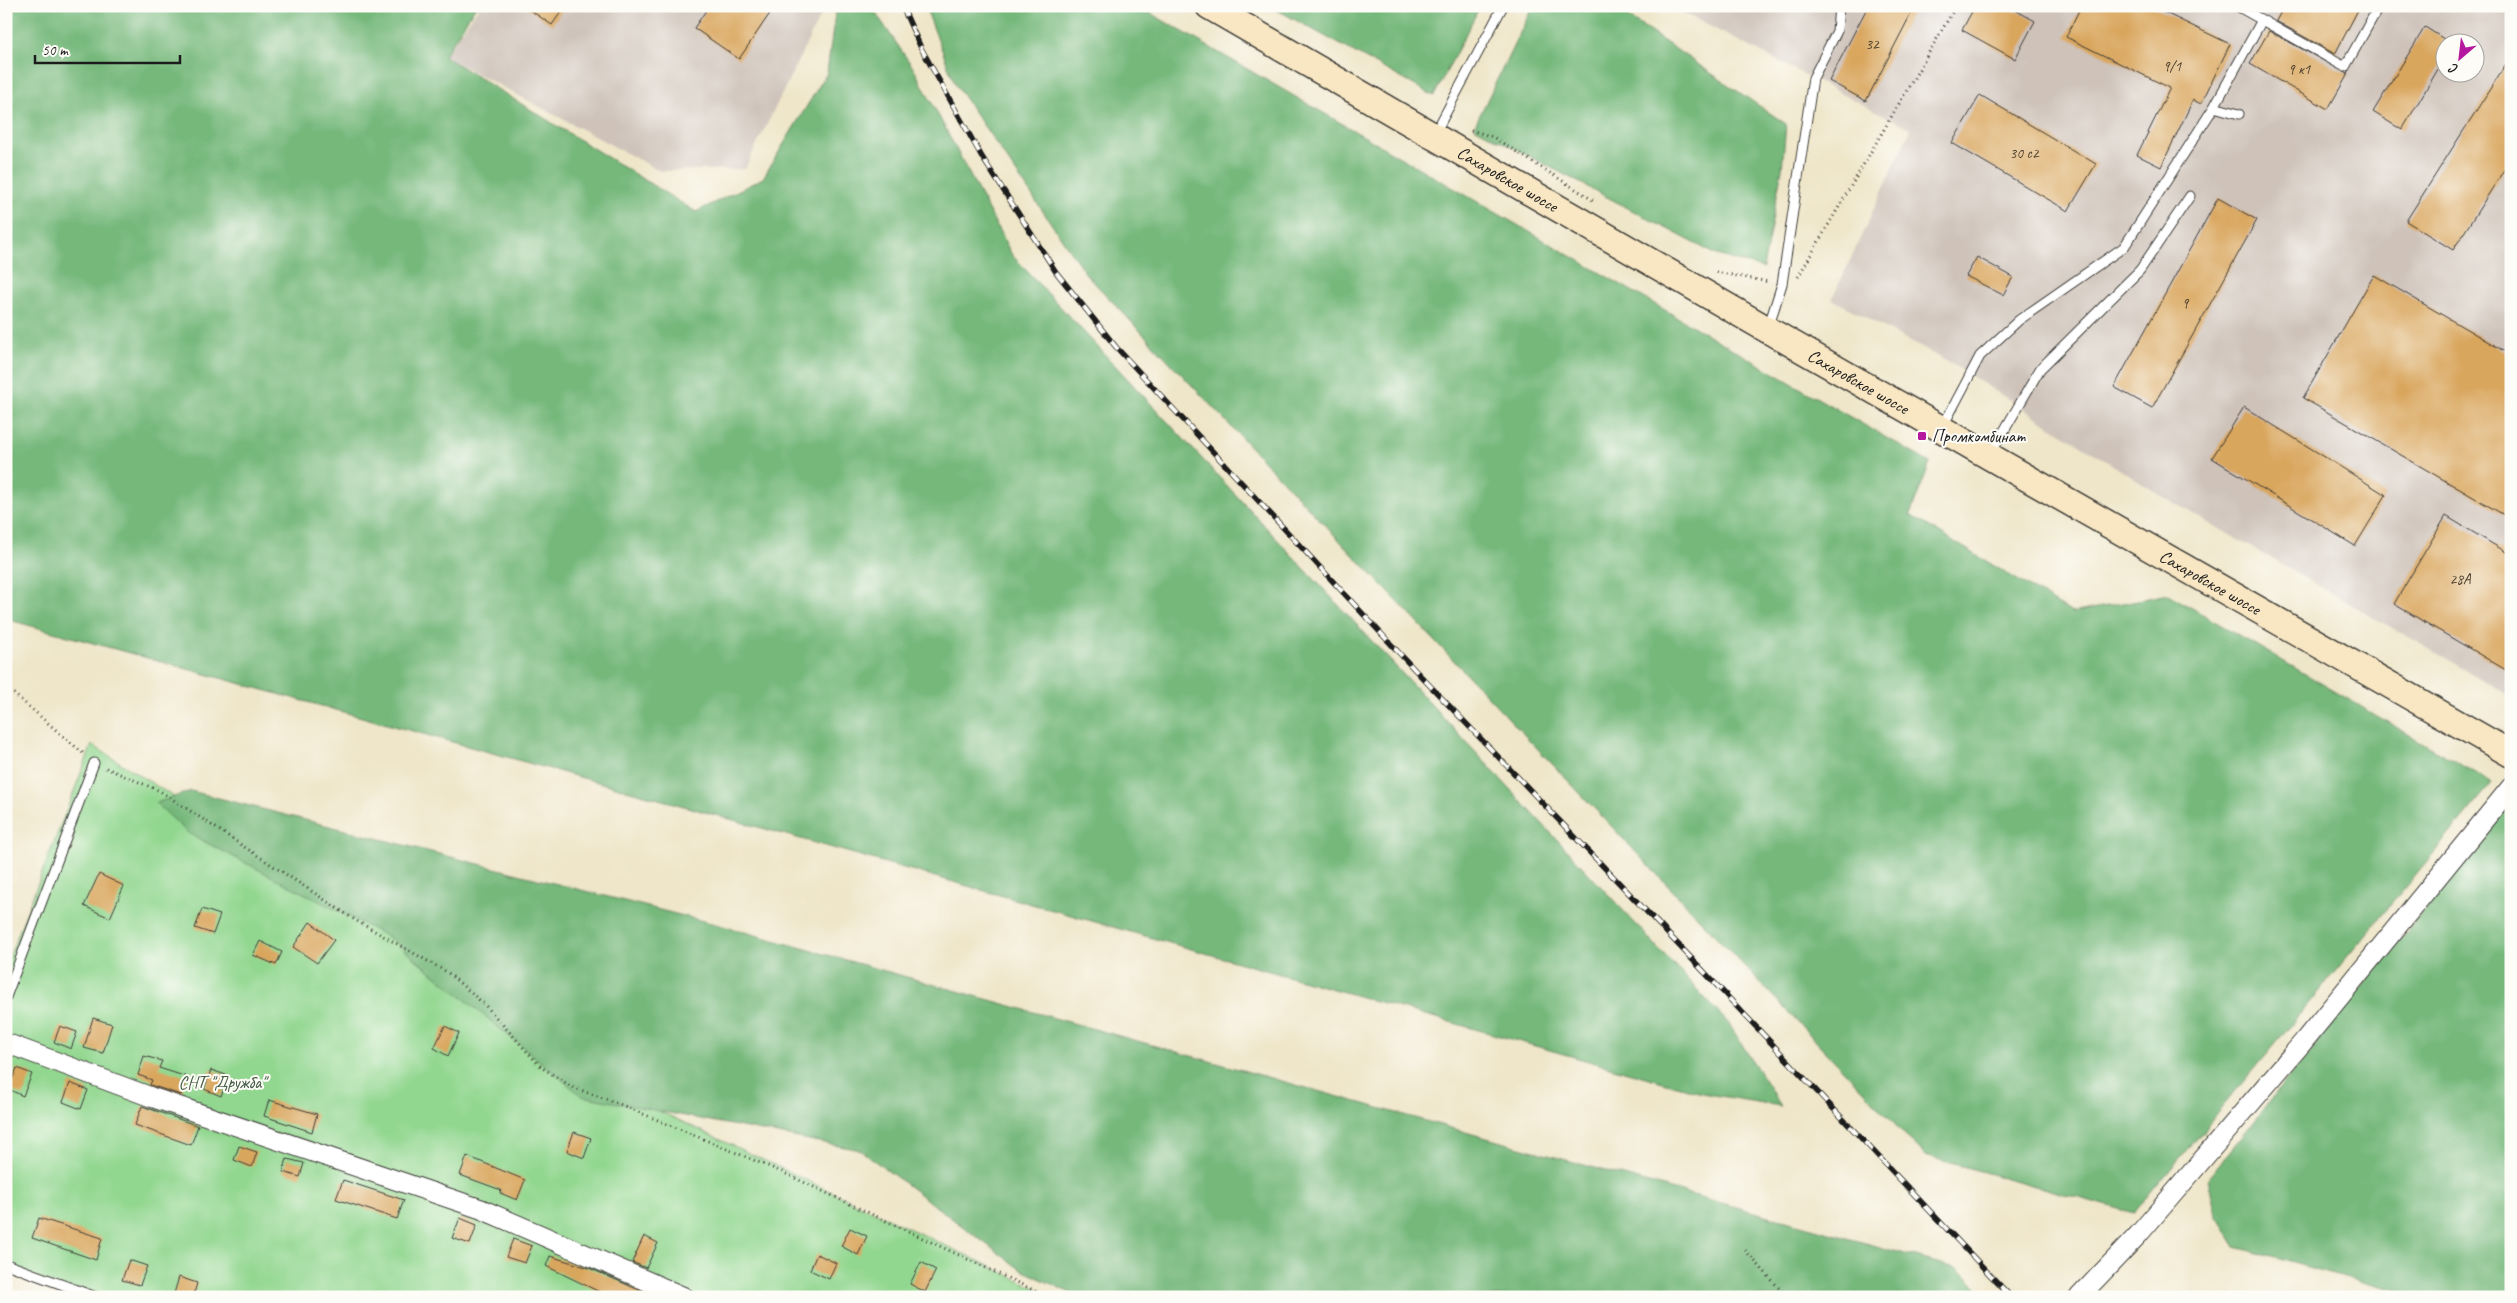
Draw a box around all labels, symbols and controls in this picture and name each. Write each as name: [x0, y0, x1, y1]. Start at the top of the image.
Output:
scale bar: [35, 32, 180, 64]
north arrow: [2434, 32, 2484, 82]
house number: 32: [1865, 35, 1880, 54]
text: 50 m: [42, 41, 69, 60]
house number: 9/1: [2163, 57, 2182, 76]
text: С: [2445, 59, 2461, 78]
house number: 9 к1: [2288, 60, 2312, 79]
street label: Сахаровское шоссе: [1453, 141, 1563, 217]
house number: 30 с2: [2009, 144, 2040, 163]
house number: 9: [2182, 294, 2190, 313]
street label: Сахаровское шоссе: [1804, 344, 1914, 420]
place label: Промкомбинат: [1932, 425, 2026, 447]
marker: Промкомбинат: [1916, 430, 1928, 442]
street label: Сахаровское шоссе: [2155, 545, 2265, 620]
house number: 28А: [2449, 570, 2472, 589]
park label: СНТ "Дружба": [178, 1071, 269, 1093]

